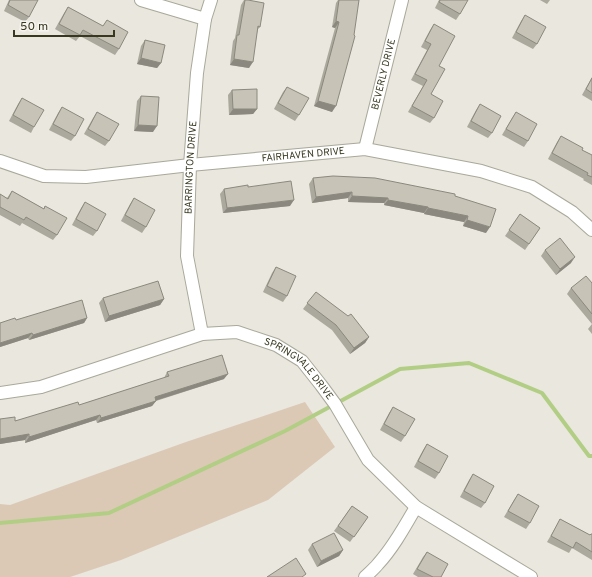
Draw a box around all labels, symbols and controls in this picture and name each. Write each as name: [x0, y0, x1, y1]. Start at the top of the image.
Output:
scale bar: [14, 12, 114, 38]
text: 50 m: [20, 19, 48, 35]
street label: BEVERLY DRIVE: [368, 37, 399, 111]
street label: BARRINGTON DRIVE: [182, 120, 200, 214]
street label: FAIRHAVEN DRIVE: [261, 144, 345, 165]
street label: SPRINGVALE DRIVE: [262, 335, 336, 402]

